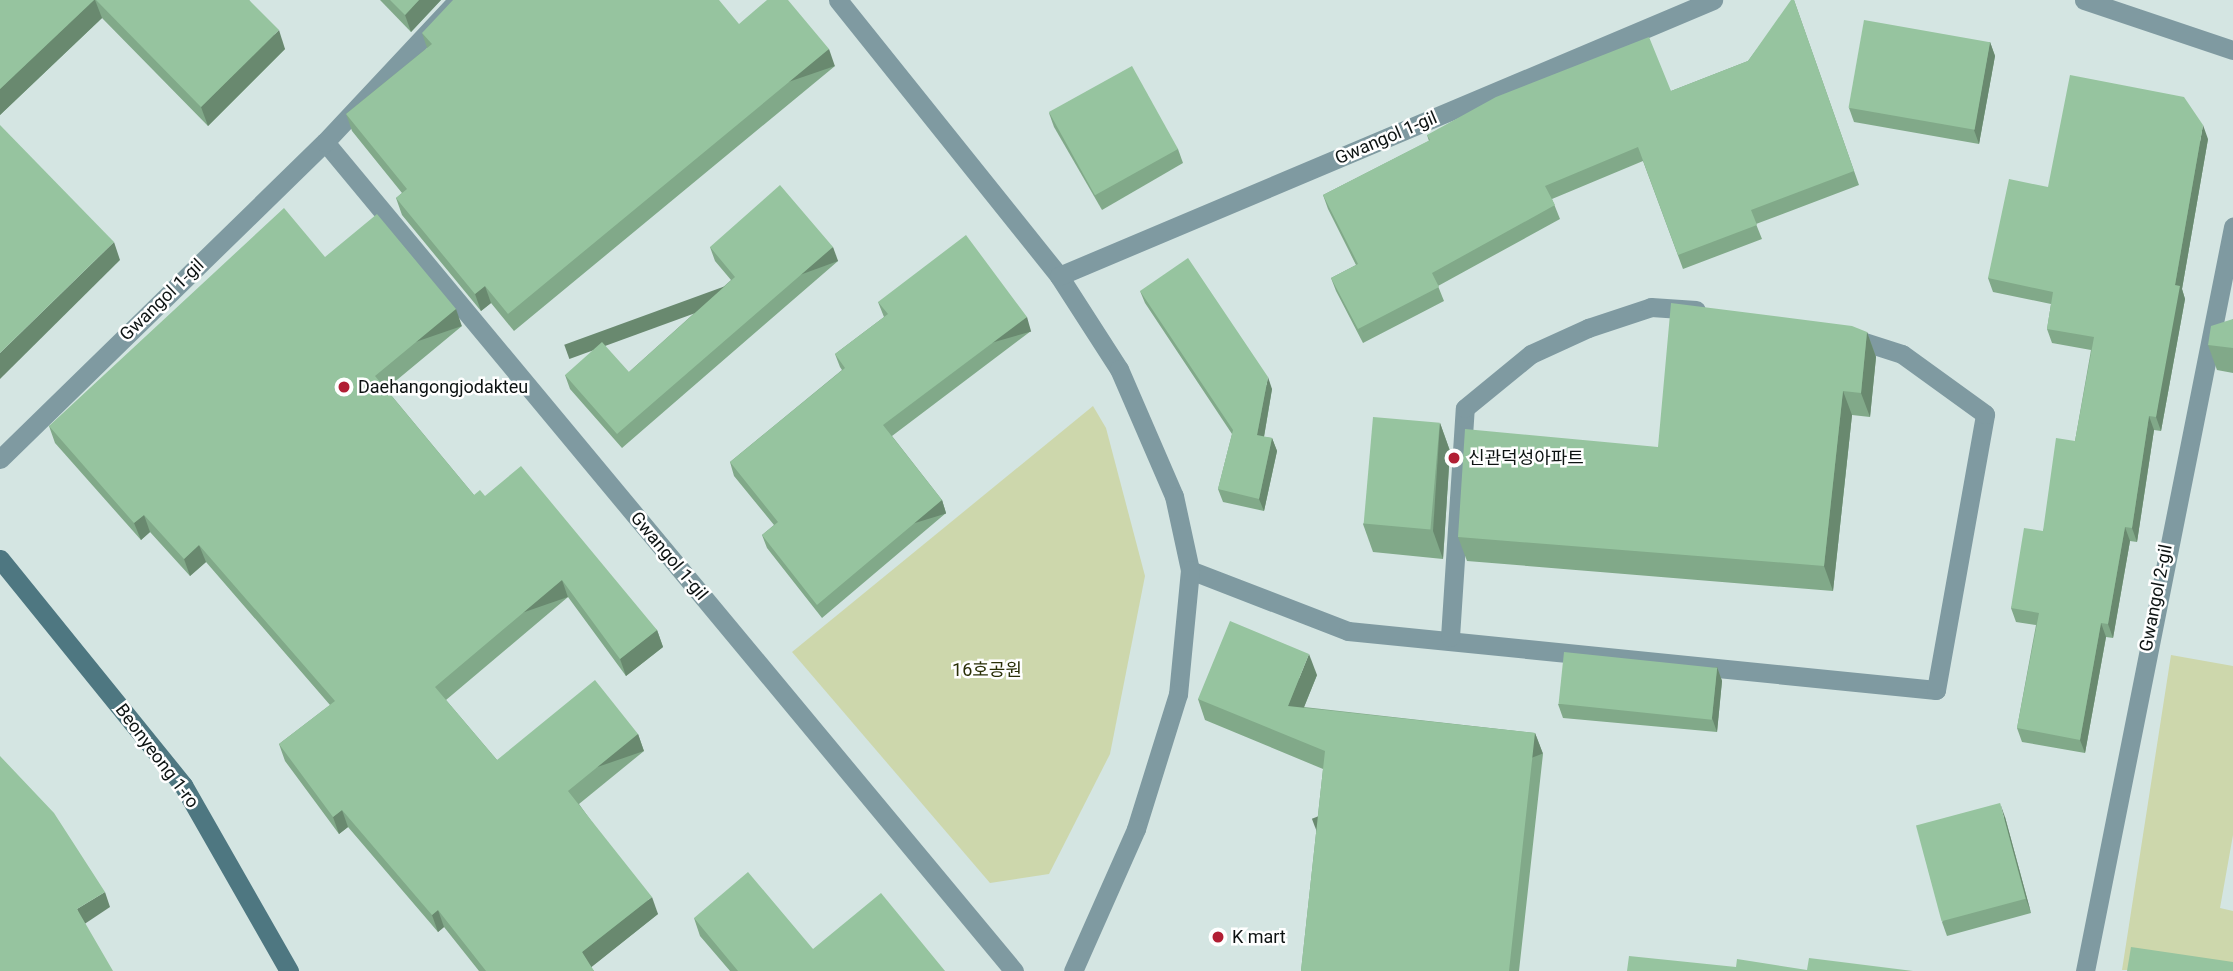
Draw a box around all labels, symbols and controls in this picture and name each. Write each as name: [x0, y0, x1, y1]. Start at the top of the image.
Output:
street label: Gwangol 1-gil: [1332, 107, 1440, 169]
street label: Gwangol 1-gil: [115, 254, 209, 346]
place label: Daehangongjodakteu: [358, 376, 528, 398]
marker: Daehangongjodakteu: [336, 379, 352, 395]
place label: 신관덕성아파트: [1468, 447, 1584, 469]
marker: 신관덕성아파트: [1446, 450, 1462, 466]
street label: Gwangol 1-gil: [626, 507, 712, 605]
street label: Gwangol 2-gil: [2135, 543, 2177, 653]
park label: 16호공원: [952, 659, 1022, 681]
street label: Beonyeong 1-ro: [111, 700, 203, 812]
place label: K mart: [1232, 926, 1286, 948]
marker: K mart: [1210, 929, 1226, 945]

